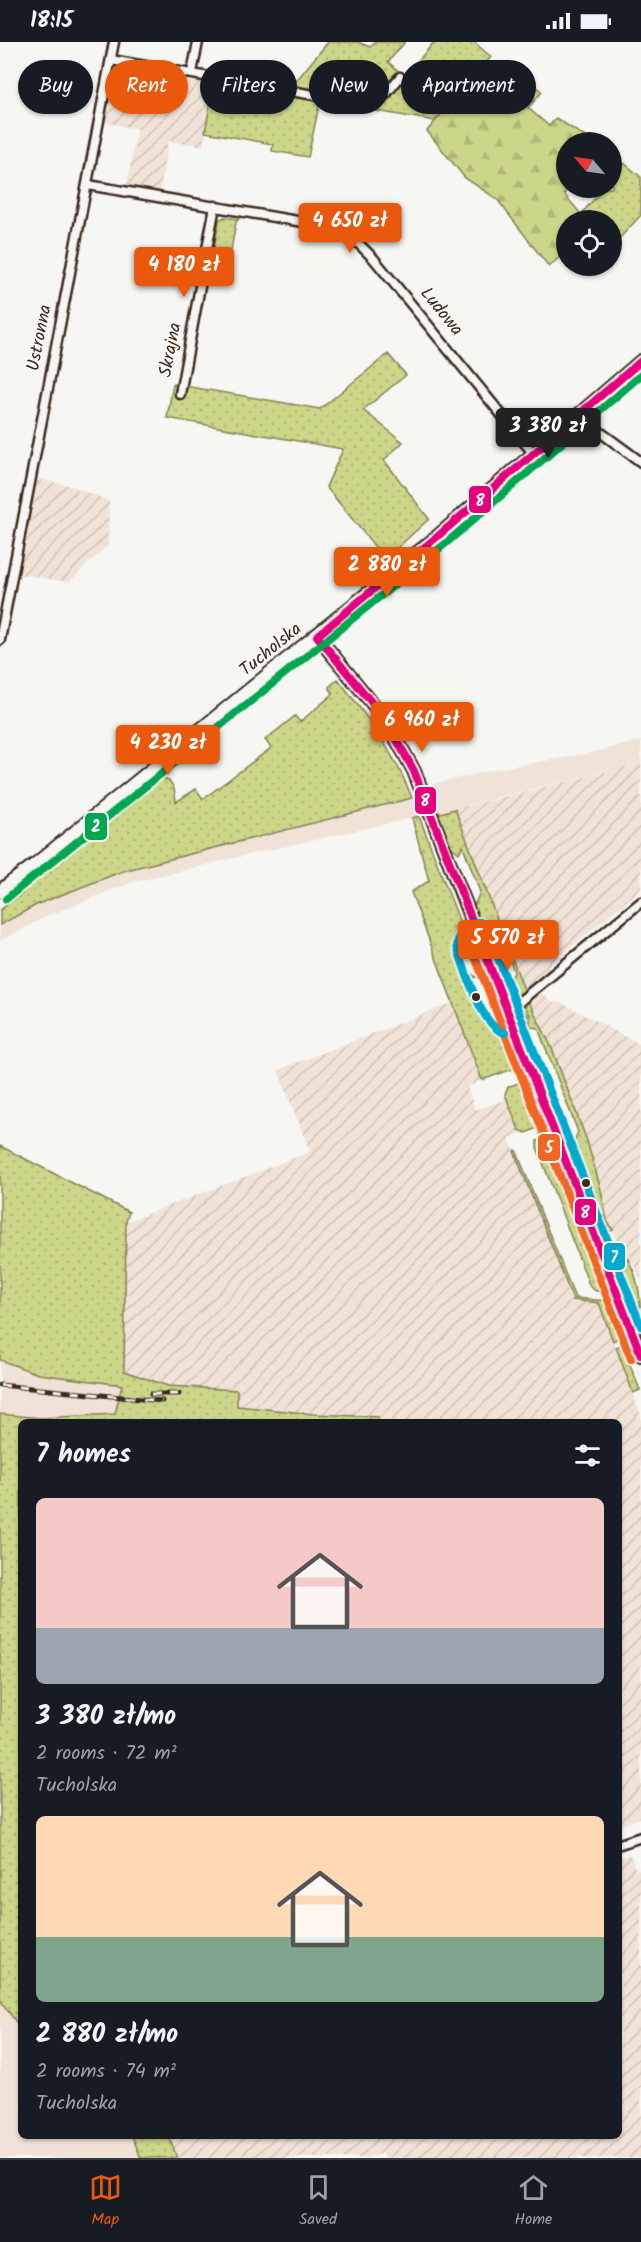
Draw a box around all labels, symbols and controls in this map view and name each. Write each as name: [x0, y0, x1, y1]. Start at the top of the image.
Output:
text: 18:15: [30, 4, 73, 39]
chip: Buy: [18, 60, 93, 114]
chip: Rent: [105, 60, 188, 114]
chip: Filters: [200, 60, 297, 114]
chip: New: [309, 60, 389, 114]
chip: Apartment: [401, 60, 536, 114]
north arrow: [556, 132, 622, 198]
map controls: [556, 132, 622, 276]
pin: 4 650 zł: [288, 203, 412, 254]
text: 4 650 zł: [313, 206, 387, 238]
button: locate: [556, 210, 622, 276]
pin: 4 180 zł: [122, 247, 246, 298]
text: 4 180 zł: [148, 250, 220, 282]
street label: Ludowa: [412, 281, 470, 343]
street label: Ustronna: [19, 302, 61, 374]
street label: Skrajna: [152, 320, 190, 380]
pin: 3 380 zł: [486, 408, 610, 459]
text: 3 380 zł: [510, 411, 586, 443]
line badge: 8: [468, 485, 492, 514]
text: 8: [475, 489, 485, 514]
pin: 2 880 zł: [325, 547, 449, 598]
text: 2 880 zł: [348, 550, 426, 582]
street label: Tucholska: [233, 616, 309, 684]
pin: 6 960 zł: [360, 702, 484, 753]
text: 6 960 zł: [385, 705, 459, 737]
pin: 4 230 zł: [106, 725, 230, 776]
text: 4 230 zł: [130, 728, 206, 760]
line badge: 8: [414, 786, 437, 815]
text: 8: [420, 789, 430, 814]
line badge: 2: [84, 812, 108, 841]
text: 2: [91, 815, 101, 840]
pin: 5 570 zł: [446, 920, 570, 971]
text: 5 570 zł: [472, 923, 544, 955]
unlabelled marker: [470, 991, 482, 1003]
line badge: 5: [537, 1133, 561, 1162]
text: 5: [544, 1136, 555, 1161]
unlabelled marker: [580, 1177, 592, 1189]
line badge: 8: [574, 1198, 597, 1226]
text: 8: [580, 1201, 590, 1226]
line badge: 7: [603, 1242, 626, 1271]
text: 7: [610, 1246, 618, 1271]
text: 7 homes: [36, 1434, 131, 1476]
icon: filters: [571, 1439, 604, 1472]
icon: home: [266, 1537, 374, 1645]
text: 3 380 zł/mo: [36, 1696, 176, 1738]
text: 2 rooms · 72 m²: [36, 1738, 177, 1770]
text: Tucholska: [36, 1770, 117, 1802]
icon: home: [266, 1855, 374, 1963]
text: 2 880 zł/mo: [36, 2014, 178, 2056]
text: 2 rooms · 74 m²: [36, 2056, 176, 2088]
text: Tucholska: [36, 2088, 117, 2120]
tab: Map: [89, 2171, 122, 2232]
tab: Saved: [299, 2171, 337, 2232]
tab: Home: [514, 2171, 552, 2232]

